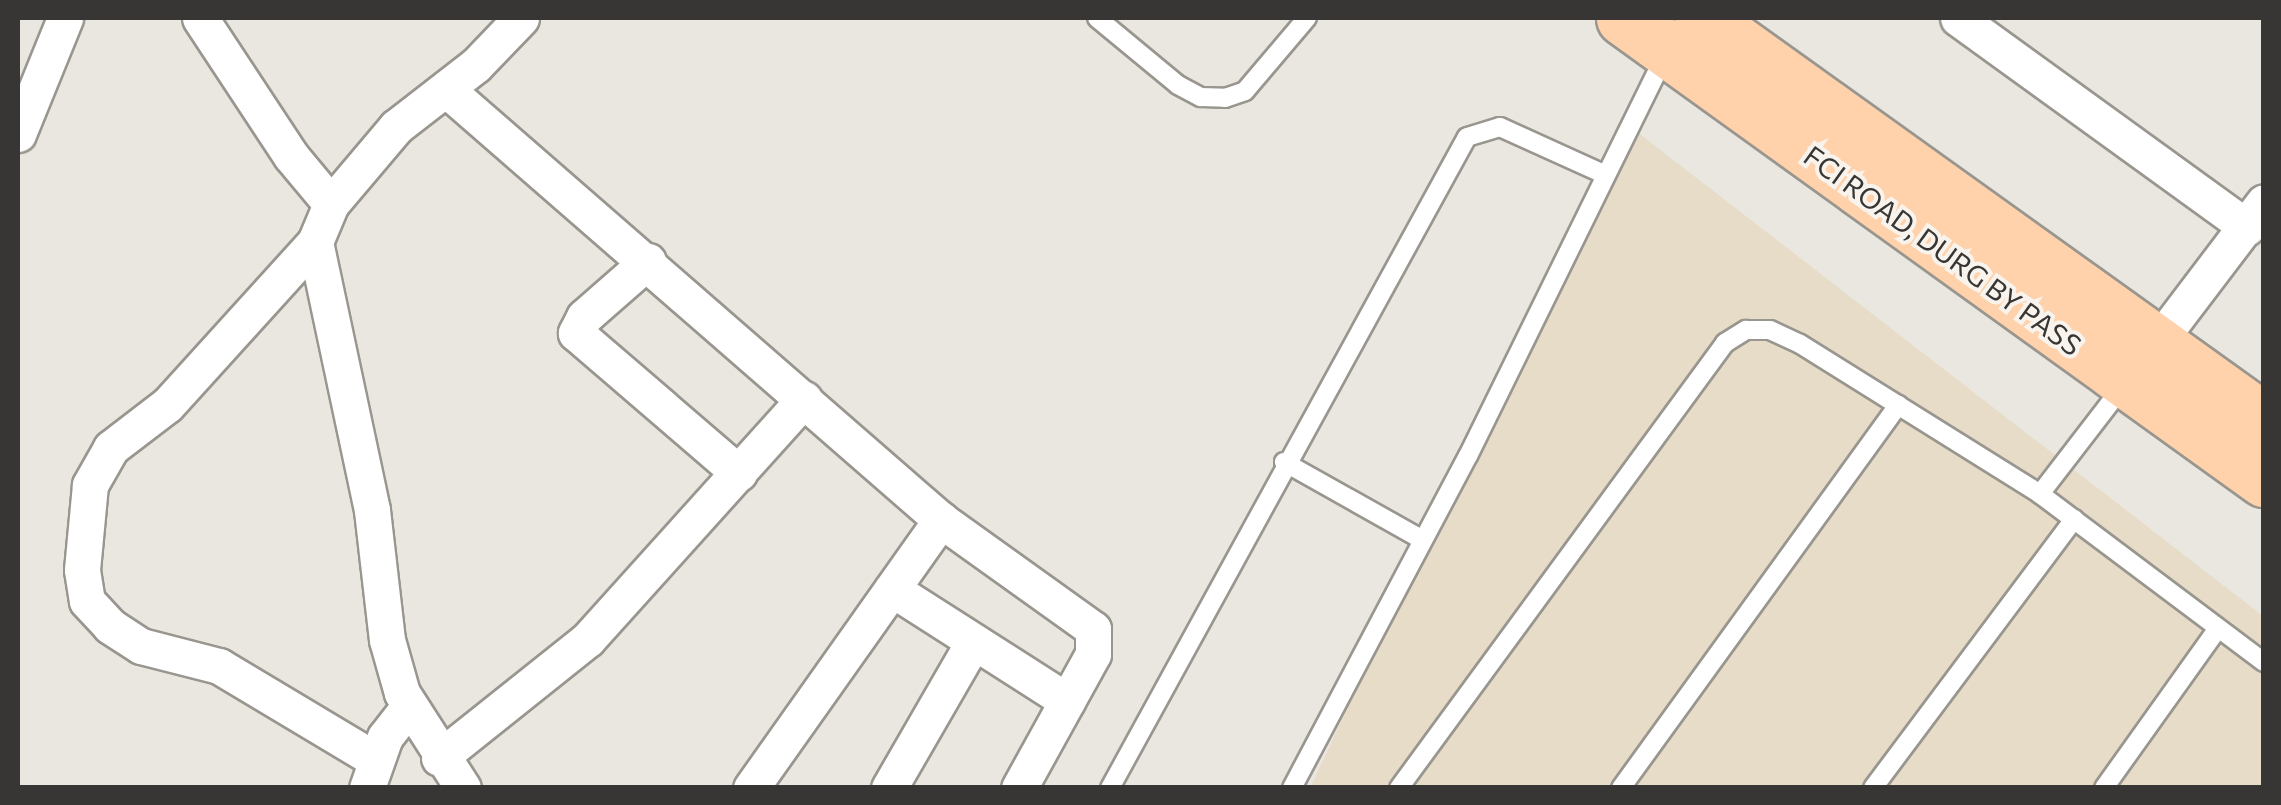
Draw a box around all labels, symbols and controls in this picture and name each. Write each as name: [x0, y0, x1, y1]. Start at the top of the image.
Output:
street label: FCI ROAD, DURG BY PASS: [1798, 138, 2088, 362]

